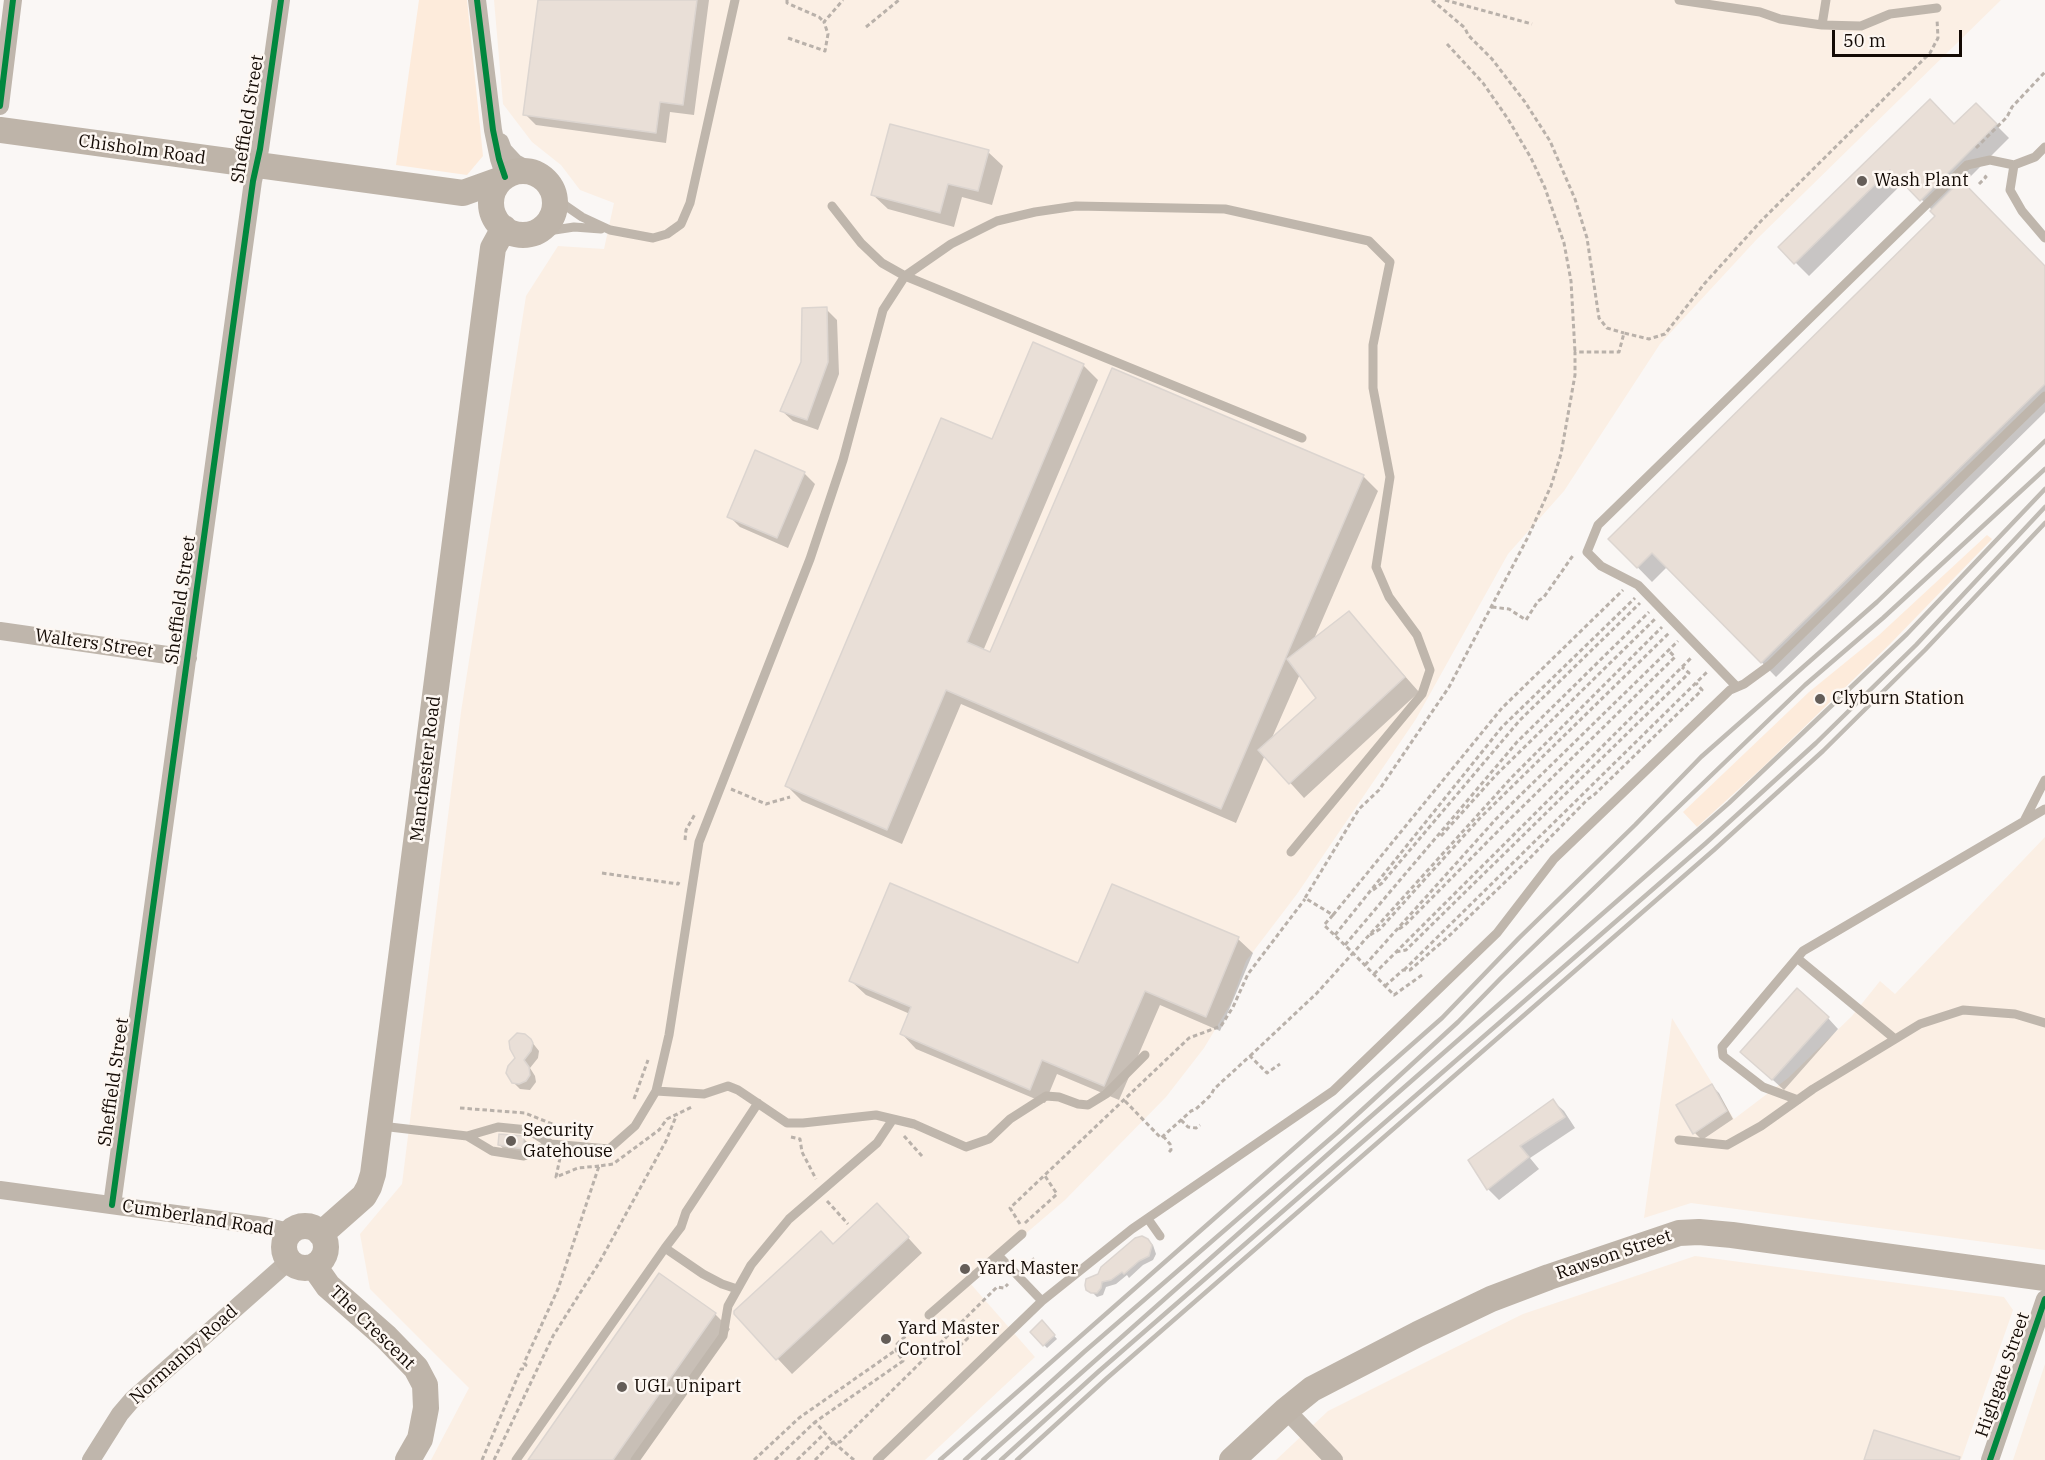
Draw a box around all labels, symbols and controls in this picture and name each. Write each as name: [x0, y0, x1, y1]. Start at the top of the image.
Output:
scale bar: [1835, 18, 1966, 56]
text: 50 m: [1843, 29, 1886, 52]
street label: Sheffield Street: [227, 53, 269, 185]
street label: Chisholm Road: [77, 130, 207, 170]
place label: Wash Plant: [1874, 170, 1969, 192]
marker: Wash Plant: [1855, 174, 1869, 188]
street label: Sheffield Street: [161, 534, 201, 666]
street label: Walters Street: [34, 625, 154, 663]
place label: Clyburn Station: [1832, 688, 1965, 710]
marker: Clyburn Station: [1813, 692, 1827, 706]
street label: Manchester Road: [406, 695, 446, 843]
street label: Sheffield Street: [94, 1016, 134, 1148]
place label: Security Gatehouse: [523, 1120, 613, 1162]
marker: Security Gatehouse: [504, 1134, 518, 1148]
street label: Cumberland Road: [121, 1195, 275, 1241]
street label: Rawson Street: [1553, 1225, 1675, 1285]
place label: Yard Master: [977, 1258, 1078, 1280]
marker: Yard Master: [958, 1262, 972, 1276]
street label: The Crescent: [324, 1282, 420, 1374]
street label: Normanby Road: [126, 1301, 242, 1409]
street label: Highgate Street: [1971, 1310, 2035, 1440]
place label: Yard Master Control: [898, 1318, 999, 1360]
marker: Yard Master Control: [879, 1332, 893, 1346]
place label: UGL Unipart: [634, 1376, 741, 1398]
marker: UGL Unipart: [615, 1380, 629, 1394]

